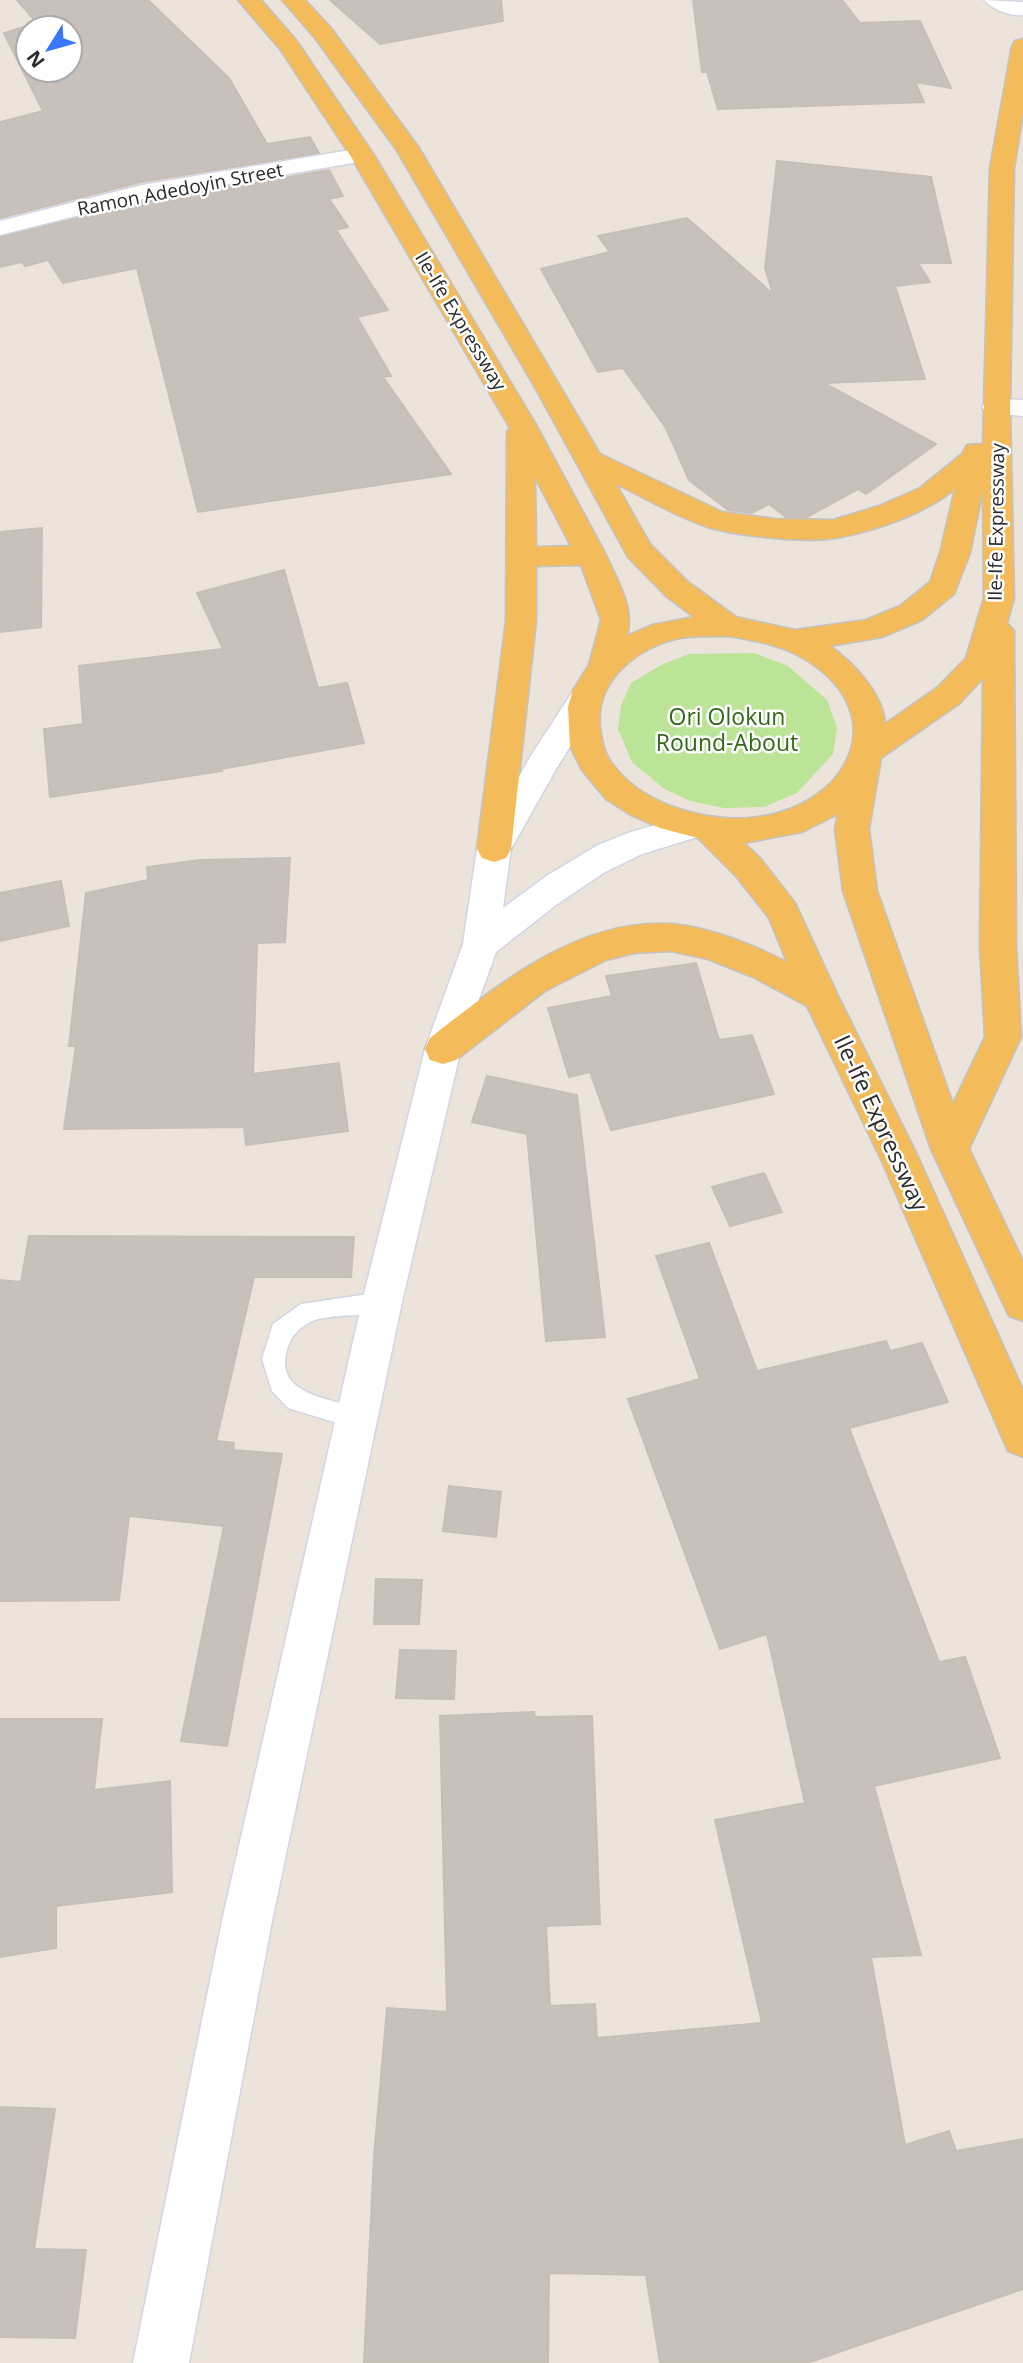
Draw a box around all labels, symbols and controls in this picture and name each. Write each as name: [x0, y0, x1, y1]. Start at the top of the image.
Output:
north arrow: [14, 14, 84, 84]
text: N: [20, 45, 50, 73]
street label: Ramon Adedoyin Street: [75, 156, 285, 222]
street label: Ile-Ife Expressway: [409, 247, 513, 396]
street label: Ile-Ife Expressway: [982, 442, 1010, 601]
park label: Ori Olokun Round-About: [656, 700, 798, 758]
street label: Ile-Ife Expressway: [827, 1029, 937, 1216]

